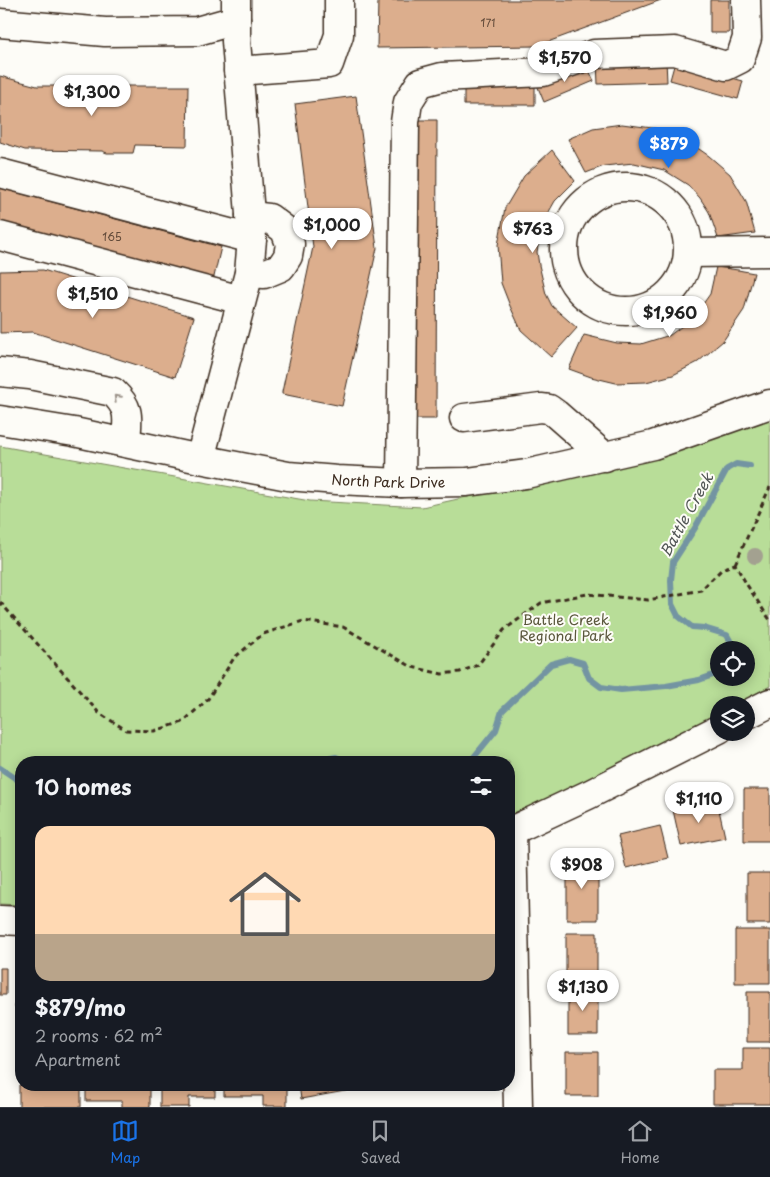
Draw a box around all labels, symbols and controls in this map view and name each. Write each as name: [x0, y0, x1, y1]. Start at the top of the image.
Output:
house number: 171: [481, 14, 495, 31]
pin: $1,570: [524, 41, 606, 83]
text: $1,570: [539, 45, 591, 69]
pin: $1,300: [51, 74, 133, 117]
text: $1,300: [64, 79, 120, 103]
pin: $879: [639, 126, 699, 169]
text: $879: [650, 131, 688, 155]
pin: $1,000: [291, 208, 373, 250]
text: $1,000: [304, 212, 360, 236]
pin: $763: [503, 212, 563, 254]
text: $763: [513, 216, 553, 240]
house number: 165: [102, 228, 122, 245]
pin: $1,510: [52, 276, 134, 319]
text: $1,510: [68, 281, 118, 305]
pin: $1,960: [629, 296, 711, 338]
text: $1,960: [643, 300, 697, 324]
one-way arrow: [114, 395, 123, 404]
water label: Battle Creek: [653, 467, 719, 560]
street label: North Park Drive: [331, 469, 446, 493]
park label: Battle Creek Regional Park: [519, 609, 613, 646]
map controls: [710, 641, 755, 741]
button: locate: [710, 641, 755, 686]
button: layers: [710, 696, 755, 741]
text: 10 homes: [35, 770, 132, 802]
icon: filters: [467, 772, 495, 800]
pin: $1,110: [658, 782, 740, 824]
text: $1,110: [676, 786, 722, 810]
pin: $908: [552, 848, 612, 890]
text: $908: [561, 852, 603, 876]
icon: home: [220, 859, 310, 949]
pin: $1,130: [542, 970, 624, 1012]
text: $1,130: [558, 974, 608, 998]
text: $879/mo: [35, 991, 126, 1023]
text: 2 rooms · 62 m²: [35, 1023, 163, 1047]
text: Apartment: [35, 1047, 120, 1071]
tab: Map: [110, 1117, 140, 1168]
tab: Saved: [361, 1117, 400, 1168]
tab: Home: [621, 1117, 660, 1168]

